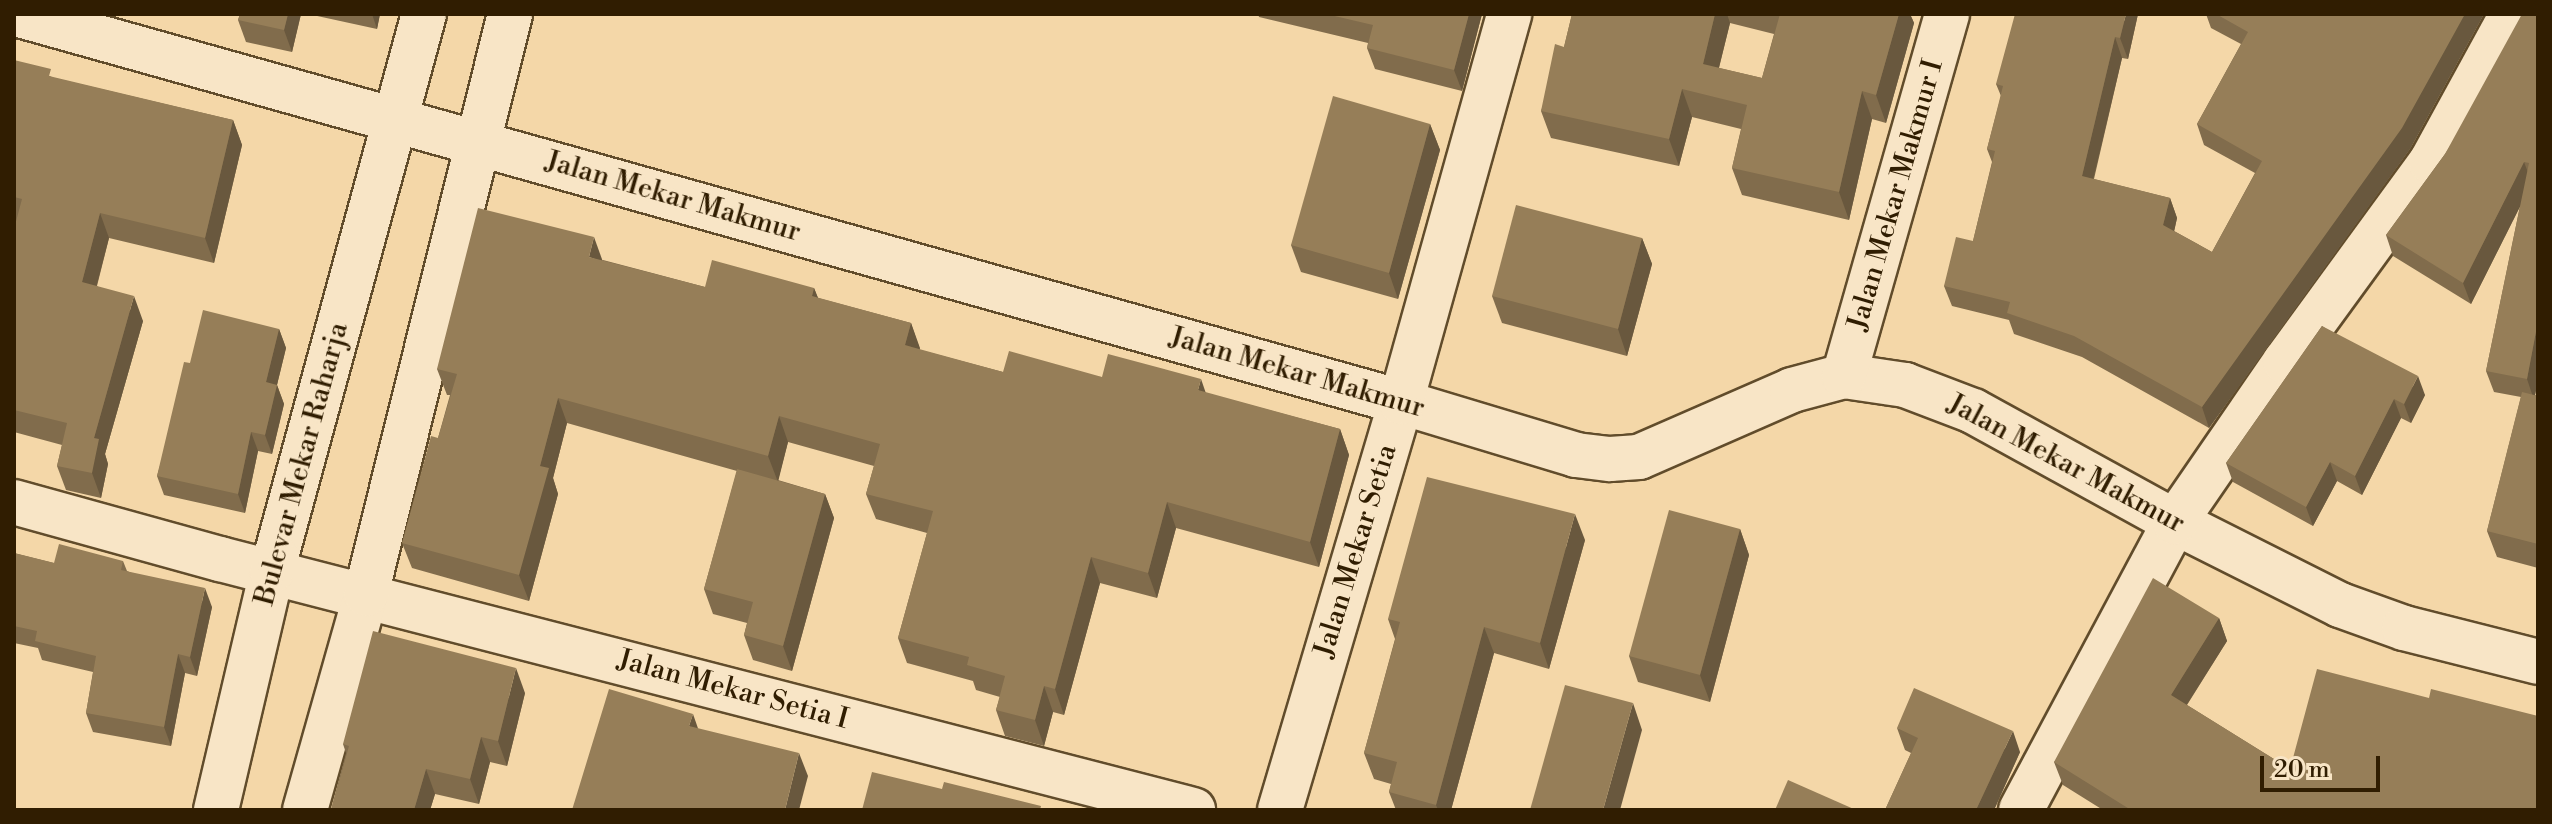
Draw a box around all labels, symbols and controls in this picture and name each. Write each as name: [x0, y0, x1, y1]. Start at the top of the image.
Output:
street label: Jalan Mekar Makmur I: [1841, 56, 1951, 334]
street label: Jalan Mekar Makmur: [542, 145, 804, 249]
street label: Bulevar Mekar Raharja: [248, 319, 356, 609]
street label: Jalan Mekar Makmur: [1166, 321, 1428, 425]
street label: Jalan Mekar Makmur: [1942, 387, 2190, 541]
street label: Jalan Mekar Setia: [1308, 440, 1404, 662]
street label: Jalan Mekar Setia I: [614, 643, 852, 737]
scale bar: [2264, 740, 2384, 790]
text: 20 m: [2274, 755, 2330, 785]

